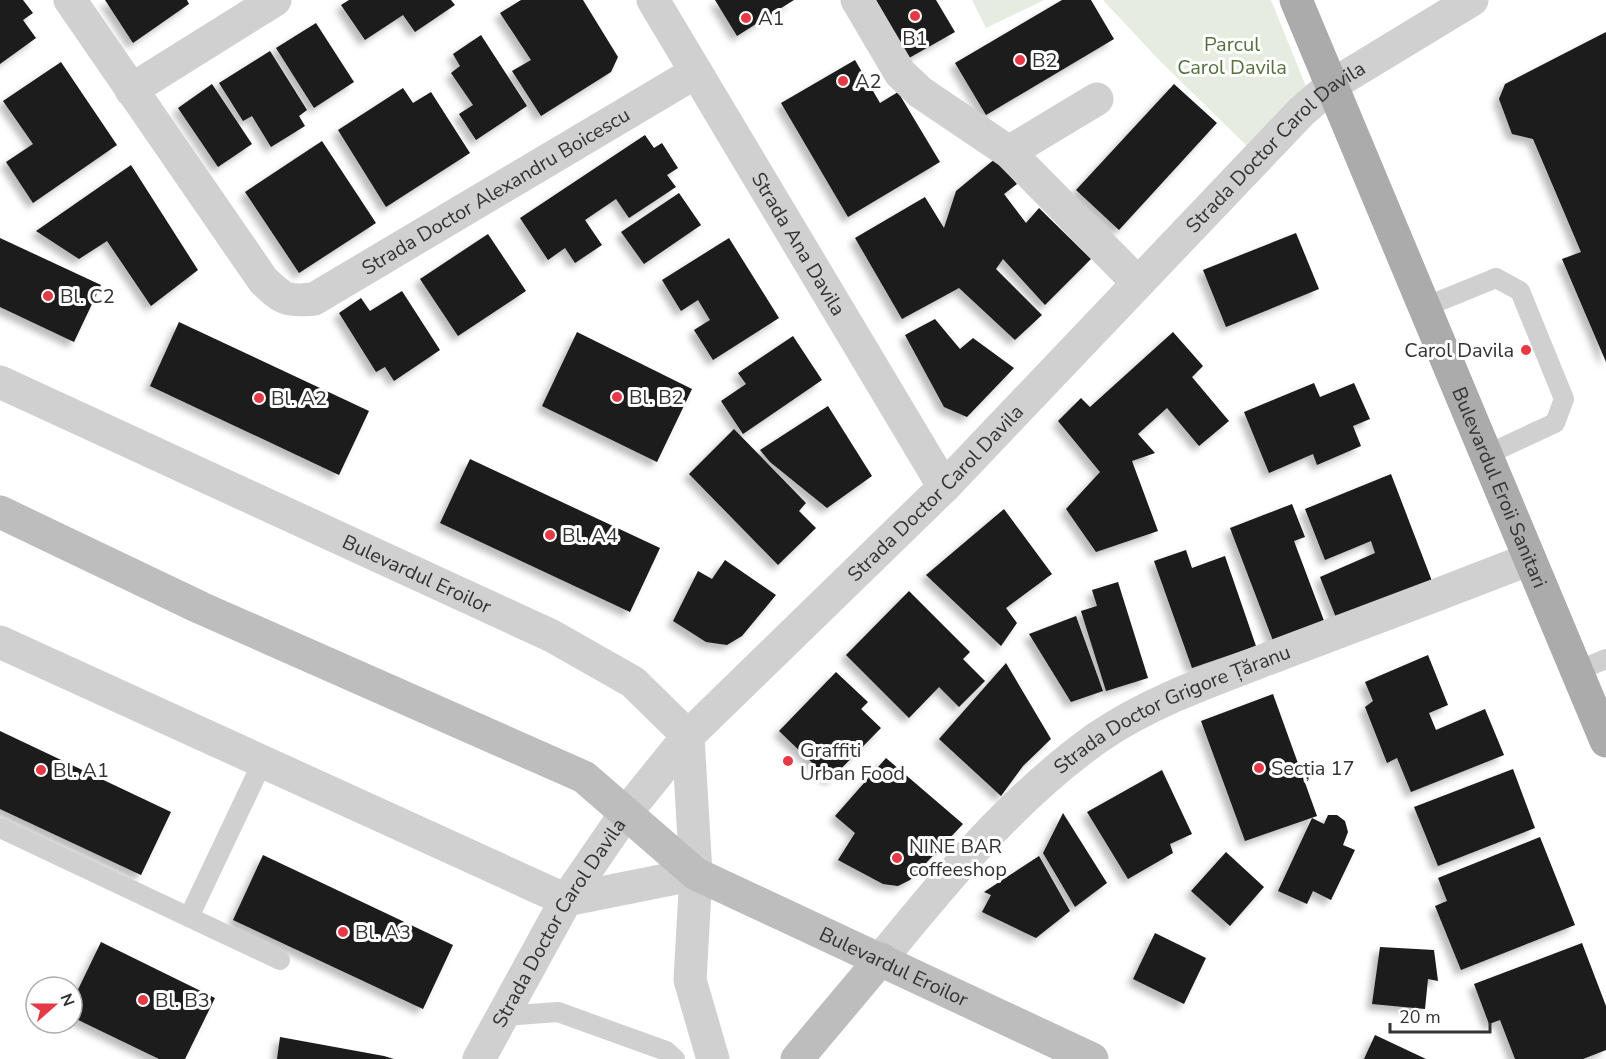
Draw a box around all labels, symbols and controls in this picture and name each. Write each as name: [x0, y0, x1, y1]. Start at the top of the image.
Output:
place label: A1: [758, 5, 785, 32]
marker: B1: [908, 9, 922, 23]
marker: A1: [739, 11, 753, 25]
place label: B1: [902, 25, 928, 52]
park label: Parcul Carol Davila: [1177, 31, 1287, 81]
place label: B2: [1032, 47, 1058, 74]
marker: B2: [1013, 53, 1027, 67]
street label: Strada Doctor Carol Davila: [1180, 55, 1371, 239]
place label: A2: [855, 68, 882, 95]
marker: A2: [836, 74, 850, 88]
street label: Strada Doctor Alexandru Boicescu: [357, 101, 635, 282]
street label: Strada Ana Davila: [745, 167, 852, 321]
place label: Bl. C2: [60, 283, 115, 310]
marker: Bl. C2: [41, 289, 55, 303]
place label: Carol Davila: [1404, 337, 1514, 364]
marker: Carol Davila: [1519, 343, 1533, 357]
street label: Bulevardul Eroii Sanitari: [1445, 383, 1553, 592]
place label: Bl. B2: [629, 384, 684, 411]
place label: Bl. A2: [271, 385, 327, 412]
marker: Bl. B2: [610, 390, 624, 404]
marker: Bl. A2: [252, 391, 266, 405]
street label: Strada Doctor Carol Davila: [842, 399, 1030, 588]
place label: Bl. A4: [562, 522, 618, 549]
street label: Bulevardul Eroilor: [338, 528, 496, 620]
marker: Bl. A4: [543, 528, 557, 542]
street label: Strada Doctor Grigore Țăranu: [1048, 638, 1294, 780]
place label: Graffiti Urban Food: [800, 737, 905, 787]
marker: Graffiti Urban Food: [781, 754, 795, 768]
place label: Secția 17: [1271, 755, 1355, 782]
place label: Bl. A1: [53, 757, 109, 784]
marker: Secția 17: [1252, 761, 1266, 775]
marker: Bl. A1: [34, 763, 48, 777]
street label: Strada Doctor Carol Davila: [486, 813, 632, 1032]
place label: NINE BAR coffeeshop: [909, 833, 1007, 883]
marker: NINE BAR coffeeshop: [890, 851, 904, 865]
place label: Bl. A3: [355, 919, 411, 946]
street label: Bulevardul Eroilor: [815, 921, 973, 1013]
marker: Bl. A3: [336, 925, 350, 939]
north arrow: [24, 975, 84, 1035]
place label: Bl. B3: [155, 987, 210, 1014]
text: N: [55, 990, 79, 1010]
marker: Bl. B3: [136, 993, 150, 1007]
scale bar: [1390, 996, 1490, 1034]
text: 20 m: [1399, 1005, 1441, 1029]

